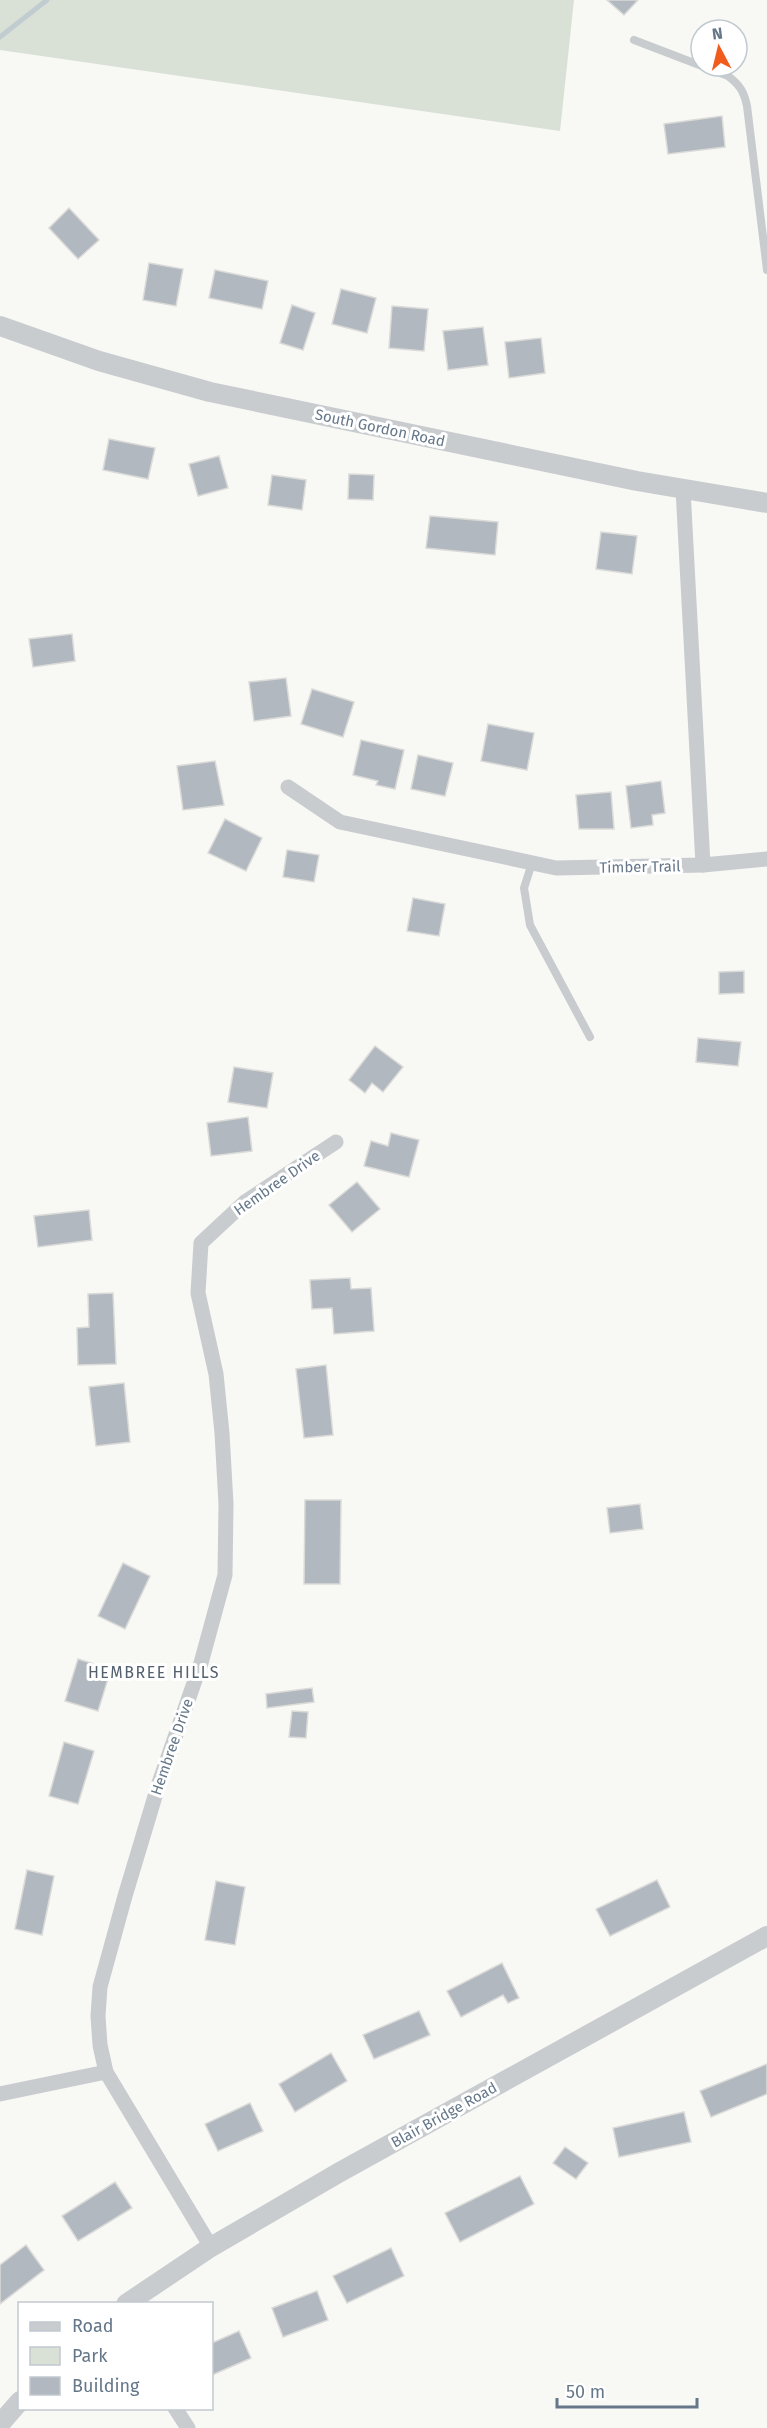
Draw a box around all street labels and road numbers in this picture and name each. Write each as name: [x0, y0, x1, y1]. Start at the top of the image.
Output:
street label: South Gordon Road: [313, 405, 447, 451]
street label: Timber Trail: [599, 857, 681, 877]
street label: Hembree Drive: [230, 1147, 324, 1219]
street label: Hembree Drive: [147, 1696, 197, 1798]
street label: Blair Bridge Road: [388, 2079, 500, 2151]

